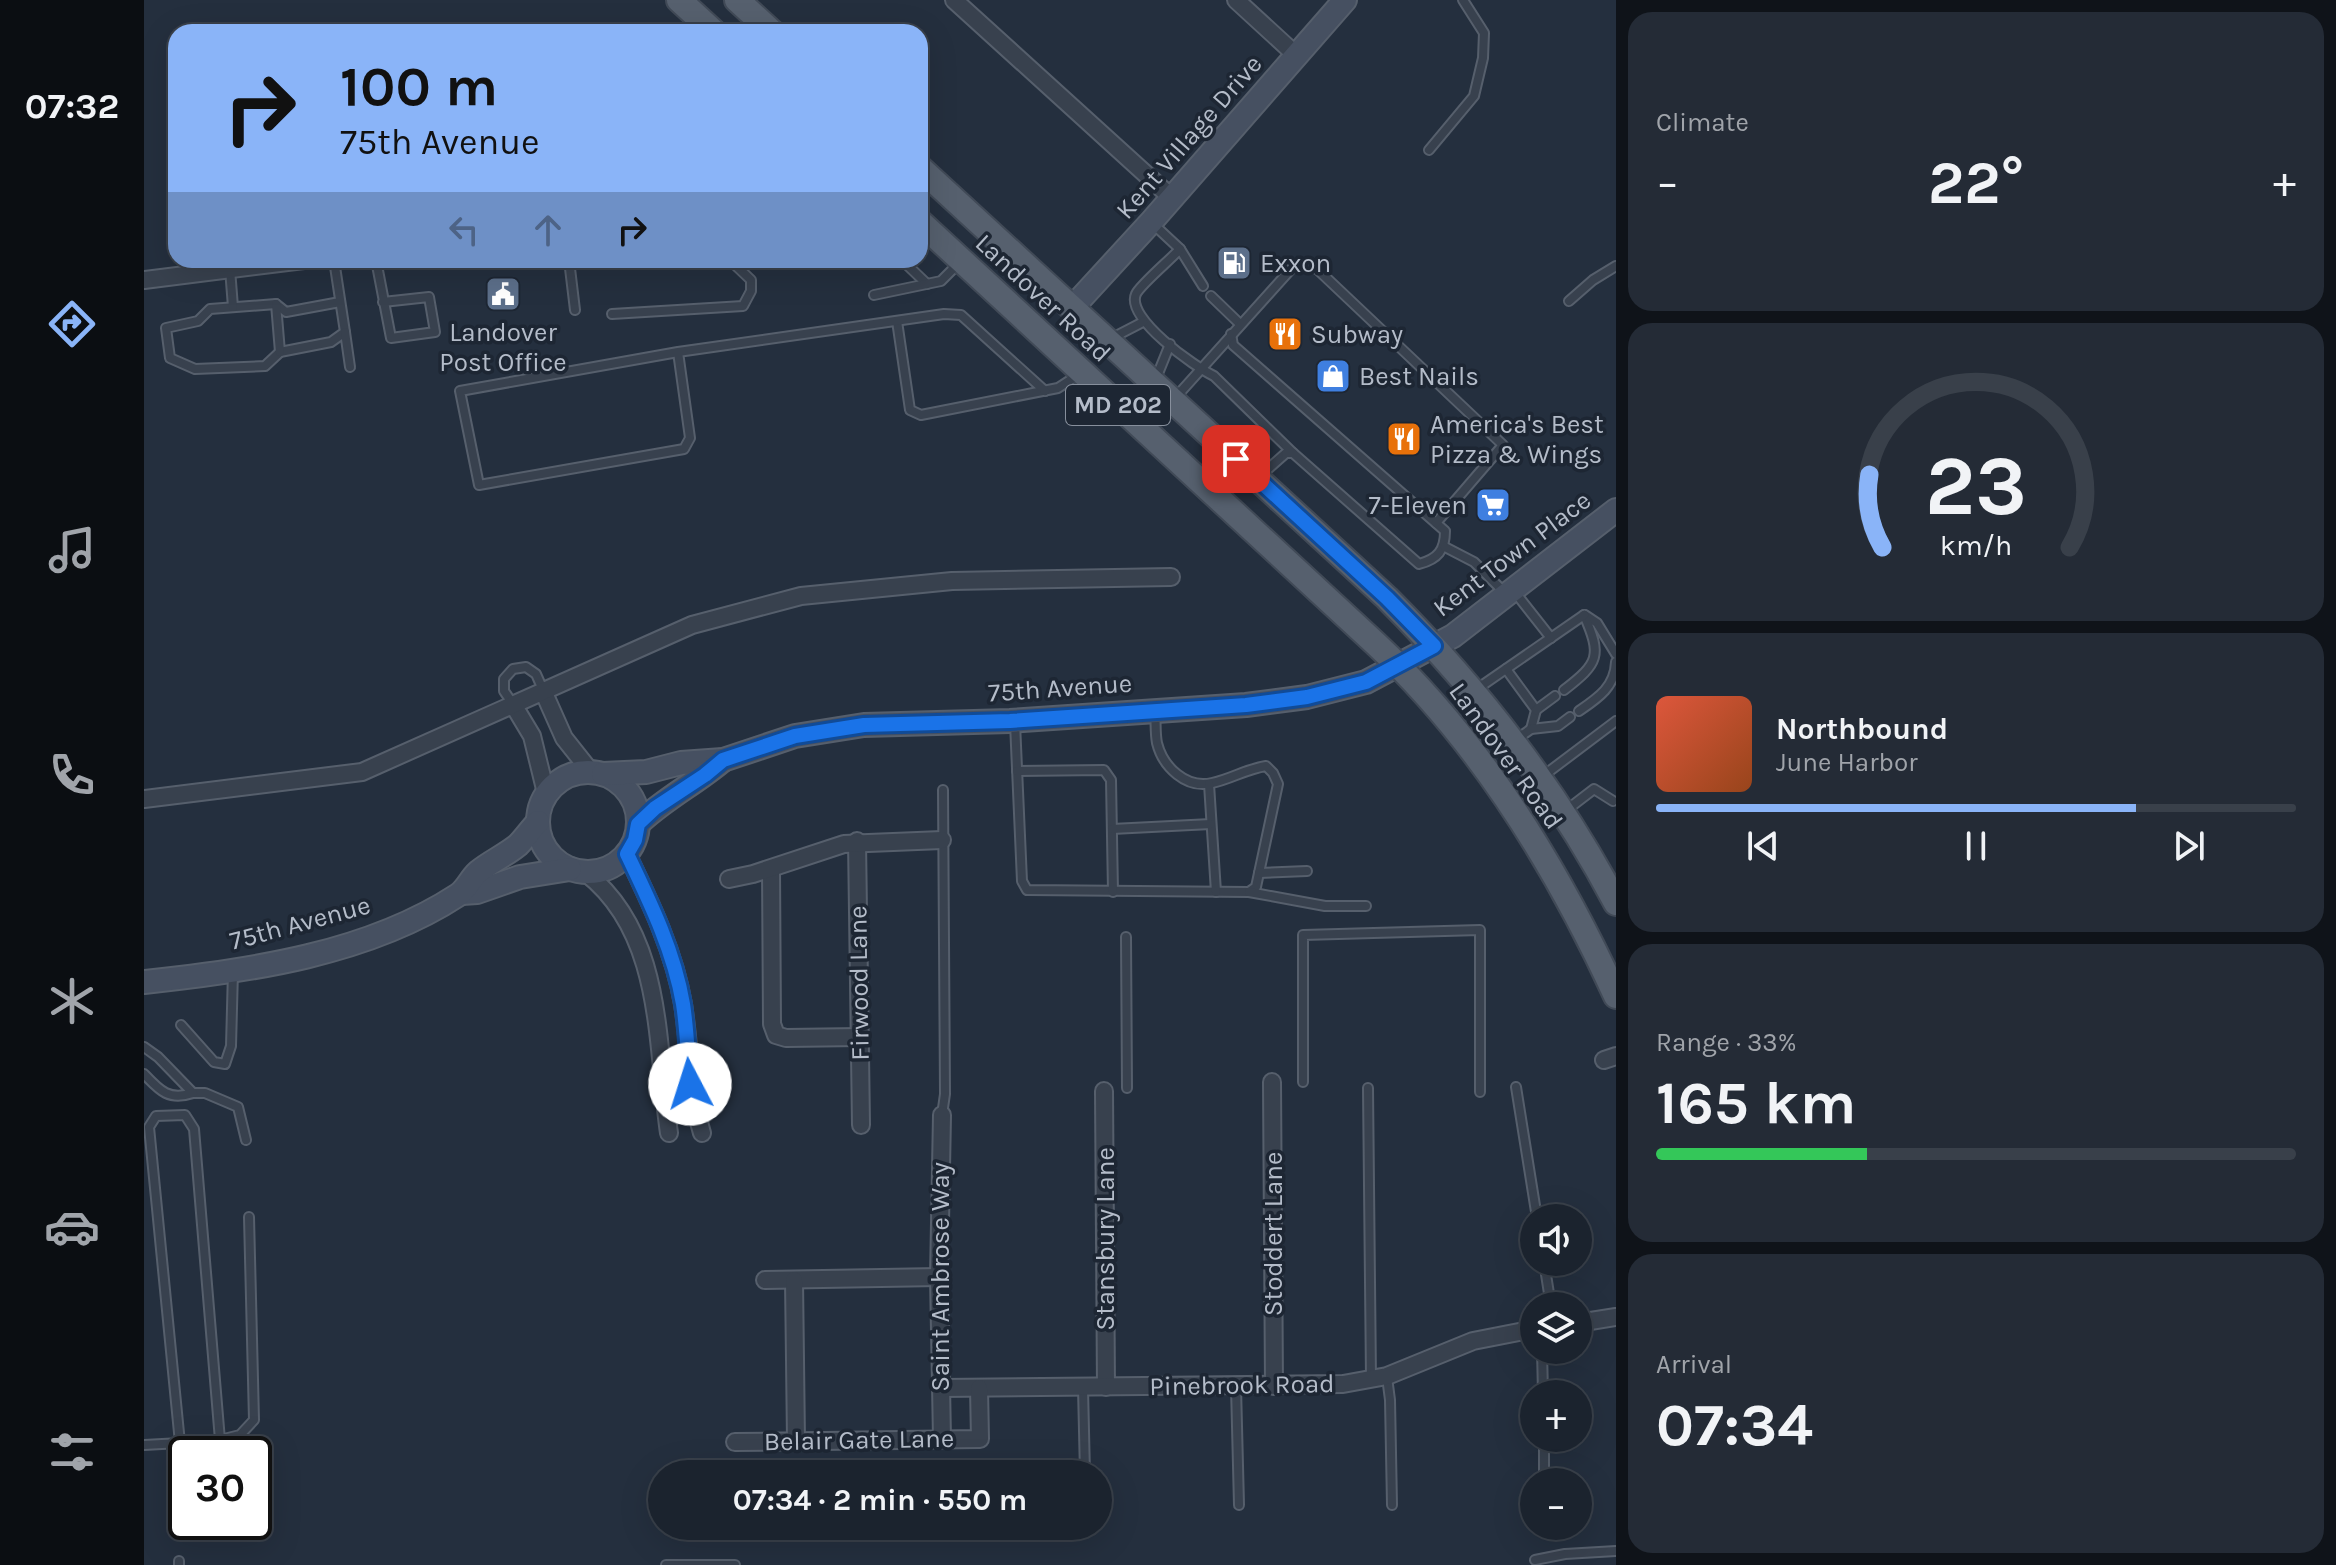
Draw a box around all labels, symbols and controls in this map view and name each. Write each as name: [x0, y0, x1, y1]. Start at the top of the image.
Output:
street label: Kent Village Drive: [1109, 49, 1269, 225]
text: 100 m: [340, 54, 498, 119]
icon: right: [208, 56, 312, 160]
text: 07:32: [25, 85, 119, 127]
text: Climate: [1656, 107, 1749, 138]
text: 75th Avenue: [340, 121, 540, 163]
text: 22°: [1928, 148, 2024, 218]
text: −: [1656, 157, 1679, 208]
text: +: [2273, 157, 2296, 208]
icon: left: [442, 208, 486, 252]
icon: ahead: [526, 208, 570, 252]
icon: right: [610, 208, 654, 252]
street label: Landover Road: [969, 227, 1117, 369]
fuel station icon: Exxon: [1215, 244, 1253, 282]
place label: Exxon: [1260, 248, 1331, 279]
public building icon: Landover Post Office: [484, 275, 522, 313]
icon: directions: [44, 296, 100, 352]
restaurant icon: Subway: [1266, 315, 1304, 353]
place label: Landover Post Office: [439, 317, 567, 378]
place label: Subway: [1311, 319, 1403, 350]
shop icon: Best Nails: [1314, 357, 1352, 395]
place label: Best Nails: [1359, 361, 1479, 392]
road number: MD 202: [1066, 385, 1170, 425]
place label: America's Best Pizza & Wings: [1430, 409, 1604, 470]
restaurant icon: America's Best Pizza & Wings: [1385, 420, 1423, 458]
pin: [1202, 425, 1270, 493]
icon: arrive: [1214, 437, 1258, 481]
text: 23: [1925, 437, 2027, 534]
street label: Kent Town Place: [1427, 485, 1597, 623]
supermarket icon: 7-Eleven: [1474, 486, 1512, 524]
place label: 7-Eleven: [1368, 490, 1467, 521]
icon: music: [44, 522, 100, 578]
text: km/h: [1940, 529, 2012, 562]
street label: 75th Avenue: [987, 668, 1133, 708]
street label: Landover Road: [1442, 677, 1570, 835]
text: Northbound: [1776, 711, 1948, 747]
icon: phone: [44, 747, 100, 803]
text: June Harbor: [1776, 747, 1918, 778]
icon: previous: [1741, 824, 1785, 868]
icon: pause: [1954, 824, 1998, 868]
icon: next: [2167, 824, 2211, 868]
street label: 75th Avenue: [226, 889, 374, 957]
street label: Firwood Lane: [842, 905, 876, 1061]
icon: climate: [44, 973, 100, 1029]
text: Range · 33%: [1656, 1027, 1797, 1058]
position arrow: [648, 1042, 732, 1126]
text: 165 km: [1656, 1068, 1856, 1138]
street label: Stansbury Lane: [1090, 1147, 1121, 1331]
street label: Stoddert Lane: [1258, 1152, 1289, 1316]
street label: Saint Ambrose Way: [925, 1162, 956, 1392]
icon: car: [44, 1199, 100, 1255]
map controls: [1520, 1204, 1592, 1540]
button: sound: [1520, 1204, 1592, 1276]
button: layers: [1520, 1292, 1592, 1364]
text: Arrival: [1656, 1349, 1732, 1380]
street label: Pinebrook Road: [1149, 1368, 1335, 1402]
button: +: [1520, 1380, 1592, 1452]
text: 07:34: [1656, 1390, 1813, 1460]
street label: Belair Gate Lane: [764, 1423, 954, 1457]
icon: filters: [44, 1424, 100, 1480]
speed limit sign: 30: [168, 1436, 272, 1540]
button: −: [1520, 1468, 1592, 1540]
text: 07:34 · 2 min · 550 m: [733, 1482, 1027, 1518]

